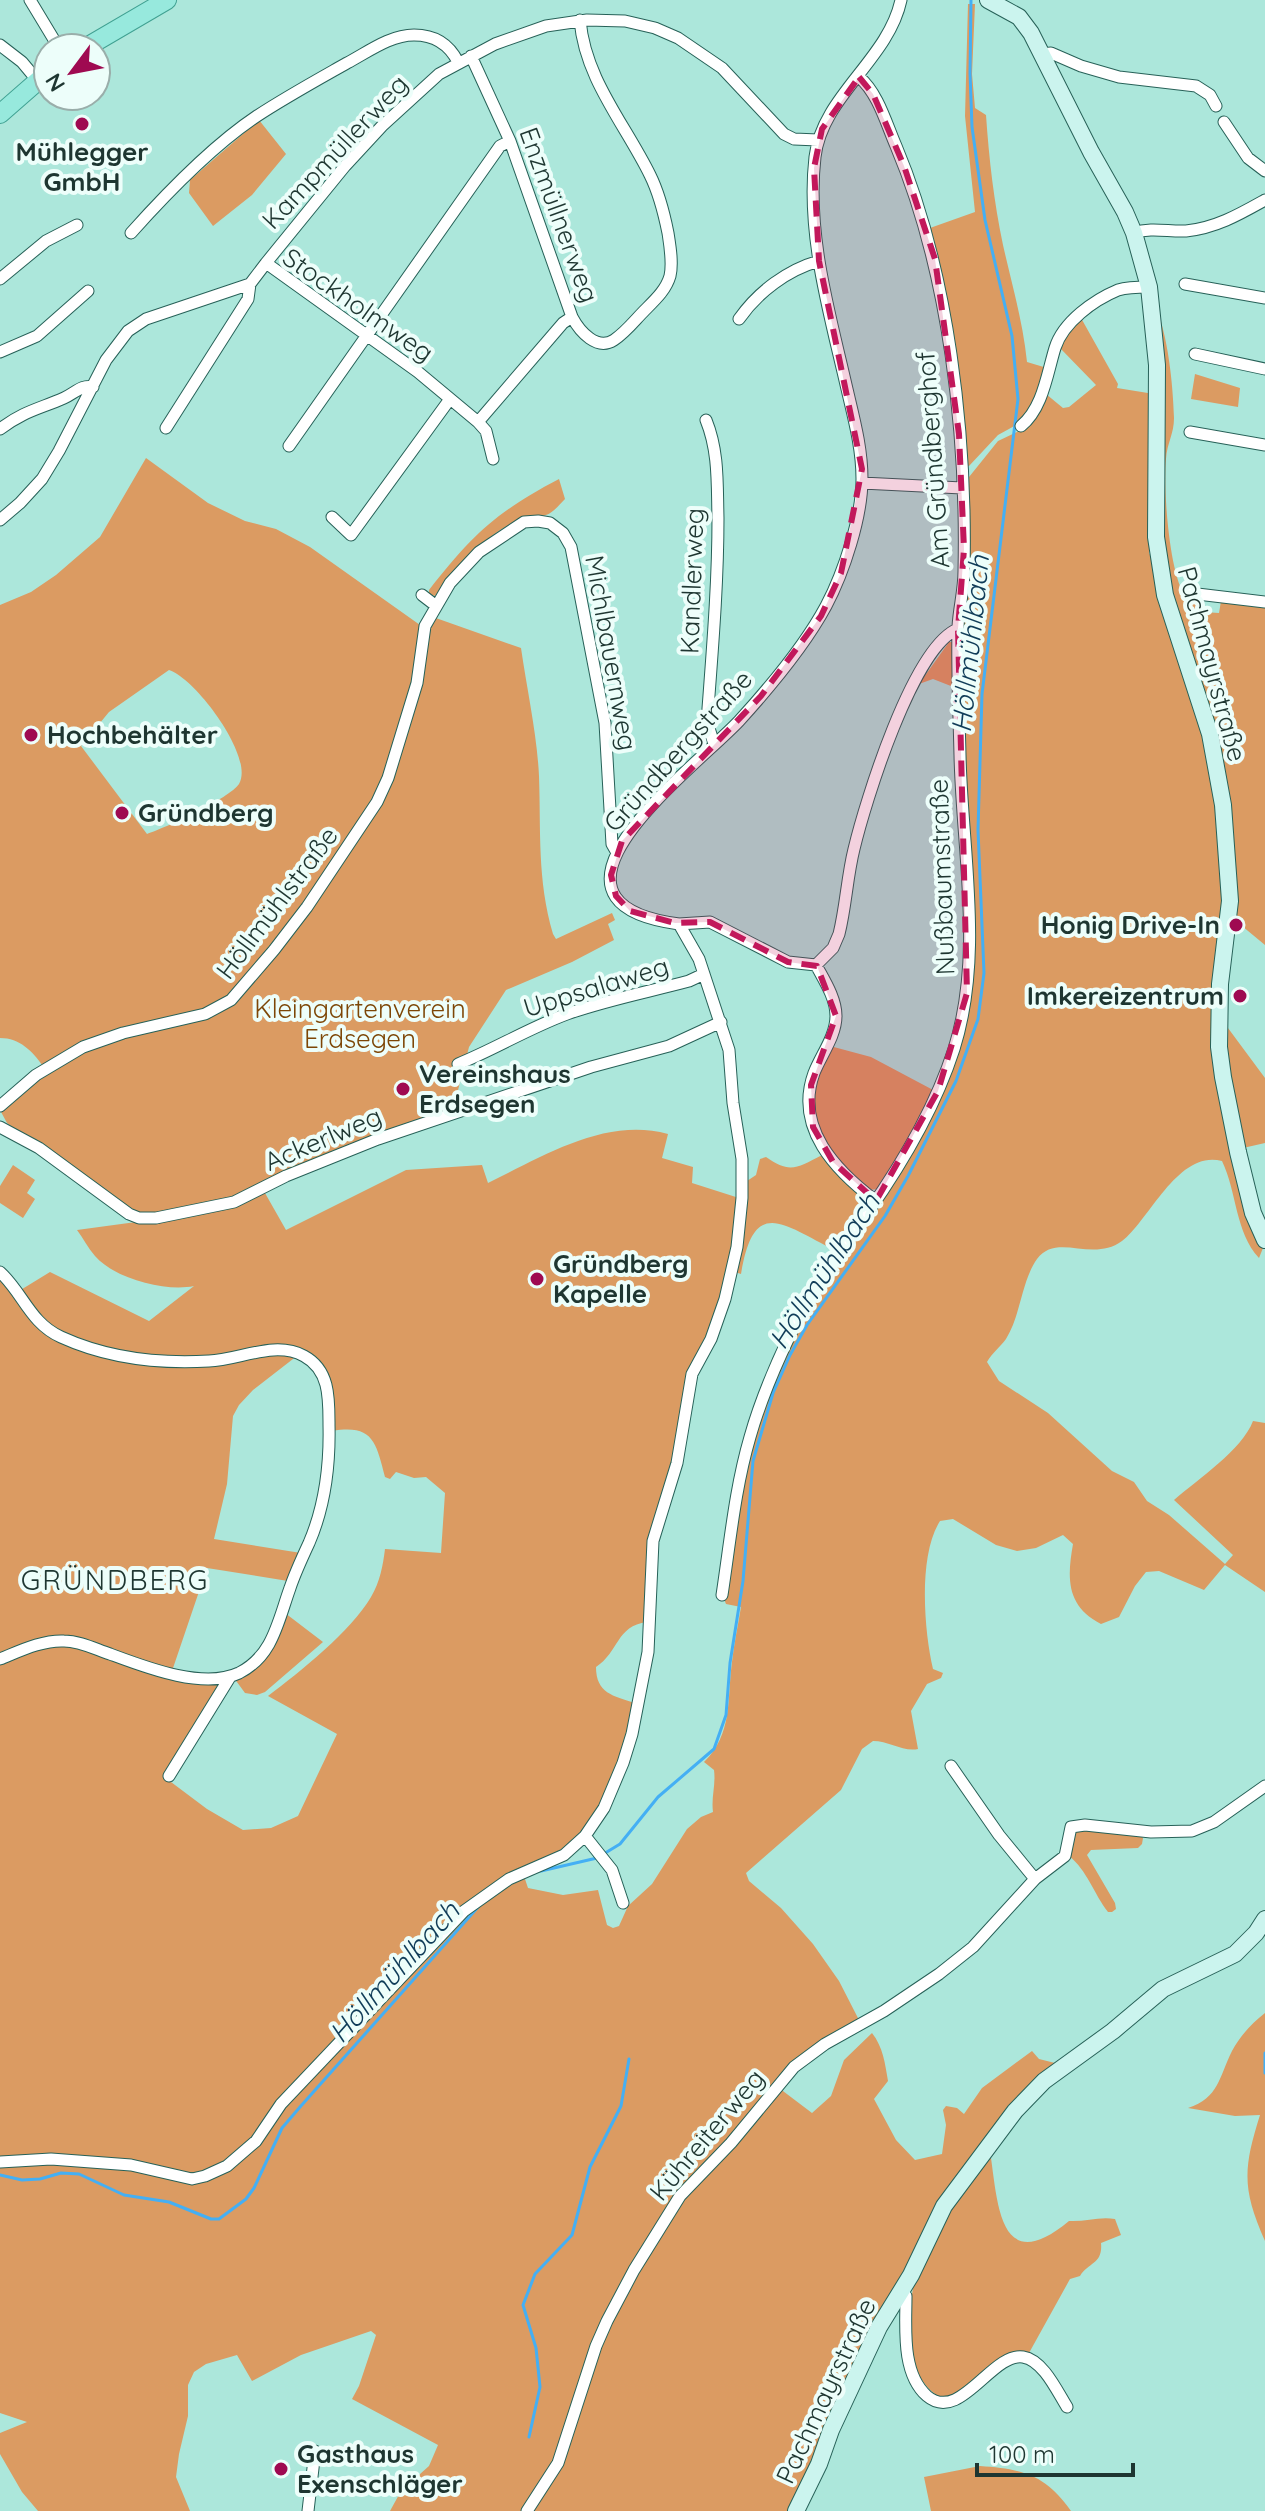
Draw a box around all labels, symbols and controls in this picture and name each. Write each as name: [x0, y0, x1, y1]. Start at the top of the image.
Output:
north arrow: [32, 32, 112, 112]
text: N: [39, 68, 71, 97]
street label: Kampmüllerweg: [255, 68, 415, 236]
marker: Mühlegger GmbH: [73, 115, 91, 133]
street label: Enzmüllnerweg: [512, 123, 606, 307]
place label: Mühlegger GmbH: [15, 135, 149, 198]
street label: Stockholmweg: [276, 240, 440, 369]
street label: Am Gründberghof: [908, 350, 957, 570]
street label: Kandlerweg: [672, 507, 711, 655]
water label: Höllmühlbach: [943, 552, 996, 734]
street label: Michlbauernweg: [578, 553, 645, 753]
street label: Pachmayrstraße: [1171, 563, 1254, 765]
street label: Gründbergstraße: [596, 663, 759, 838]
place label: Hochbehälter: [47, 718, 218, 751]
marker: Hochbehälter: [22, 726, 40, 744]
street label: Nußbaumstraße: [922, 778, 961, 976]
place label: Gründberg: [138, 796, 274, 829]
marker: Gründberg: [113, 804, 131, 822]
street label: Höllmühlstraße: [208, 820, 345, 986]
place label: Honig Drive-In: [1041, 908, 1220, 941]
marker: Honig Drive-In: [1227, 916, 1245, 934]
street label: Uppsalaweg: [519, 949, 672, 1024]
place label: Imkereizentrum: [1027, 979, 1224, 1012]
marker: Imkereizentrum: [1231, 987, 1249, 1005]
park label: Kleingartenverein Erdsegen: [254, 992, 466, 1055]
place label: Vereinshaus Erdsegen: [419, 1057, 571, 1120]
marker: Vereinshaus Erdsegen: [394, 1080, 412, 1098]
street label: Ackerlweg: [259, 1099, 386, 1178]
water label: Höllmühlbach: [760, 1186, 887, 1355]
place label: Gründberg Kapelle: [553, 1247, 689, 1310]
marker: Gründberg Kapelle: [528, 1270, 546, 1288]
district label: GRÜNDBERG: [21, 1562, 209, 1597]
water label: Höllmühlbach: [321, 1893, 467, 2050]
street label: Kühreiterweg: [642, 2062, 771, 2207]
street label: Pachmayrstraße: [768, 2293, 883, 2489]
scale bar: [977, 2427, 1133, 2477]
place label: Gasthaus Exenschläger: [297, 2437, 463, 2500]
text: 100 m: [989, 2439, 1055, 2469]
marker: Gasthaus Exenschläger: [272, 2460, 290, 2478]

